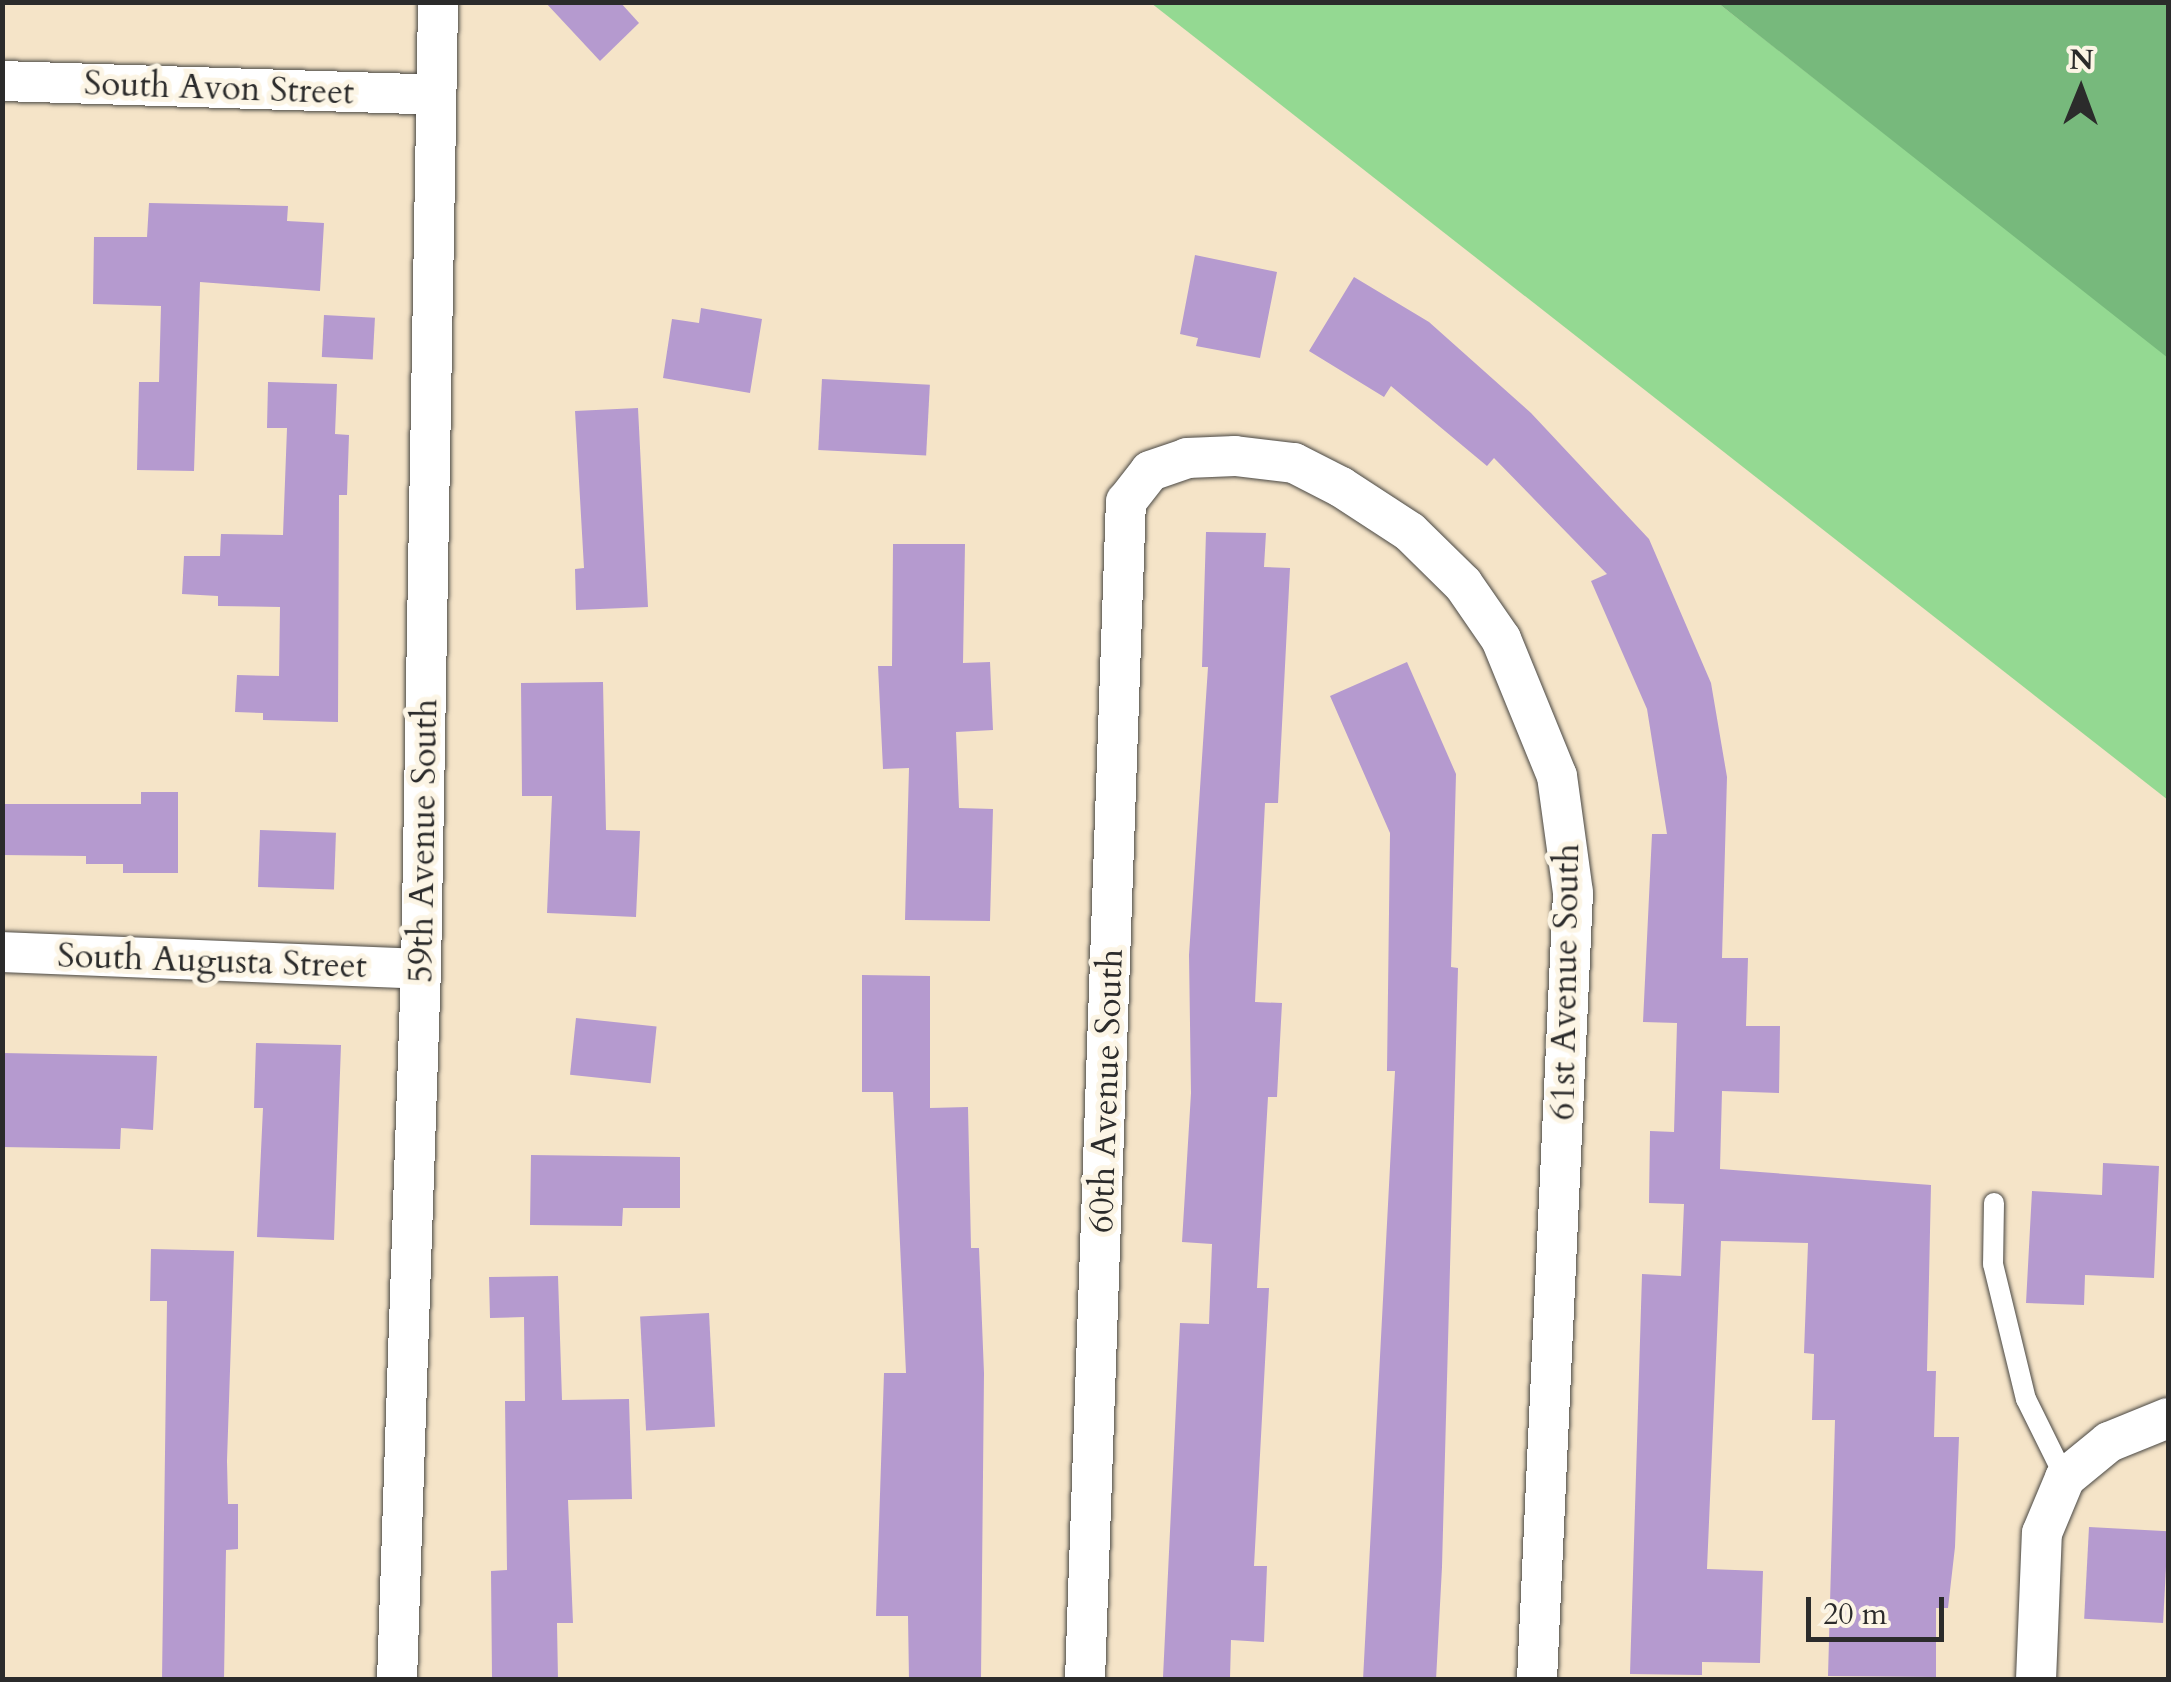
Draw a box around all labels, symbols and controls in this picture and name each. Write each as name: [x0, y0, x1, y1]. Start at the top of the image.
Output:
north arrow: [2031, 40, 2131, 140]
text: N: [2069, 41, 2094, 79]
street label: South Avon Street: [83, 62, 355, 114]
street label: 59th Avenue South: [400, 698, 446, 984]
street label: 61st Avenue South: [1542, 843, 1588, 1121]
street label: South Augusta Street: [56, 935, 368, 987]
street label: 60th Avenue South: [1080, 948, 1132, 1234]
scale bar: [1811, 1577, 1948, 1639]
text: 20 m: [1823, 1594, 1887, 1635]

